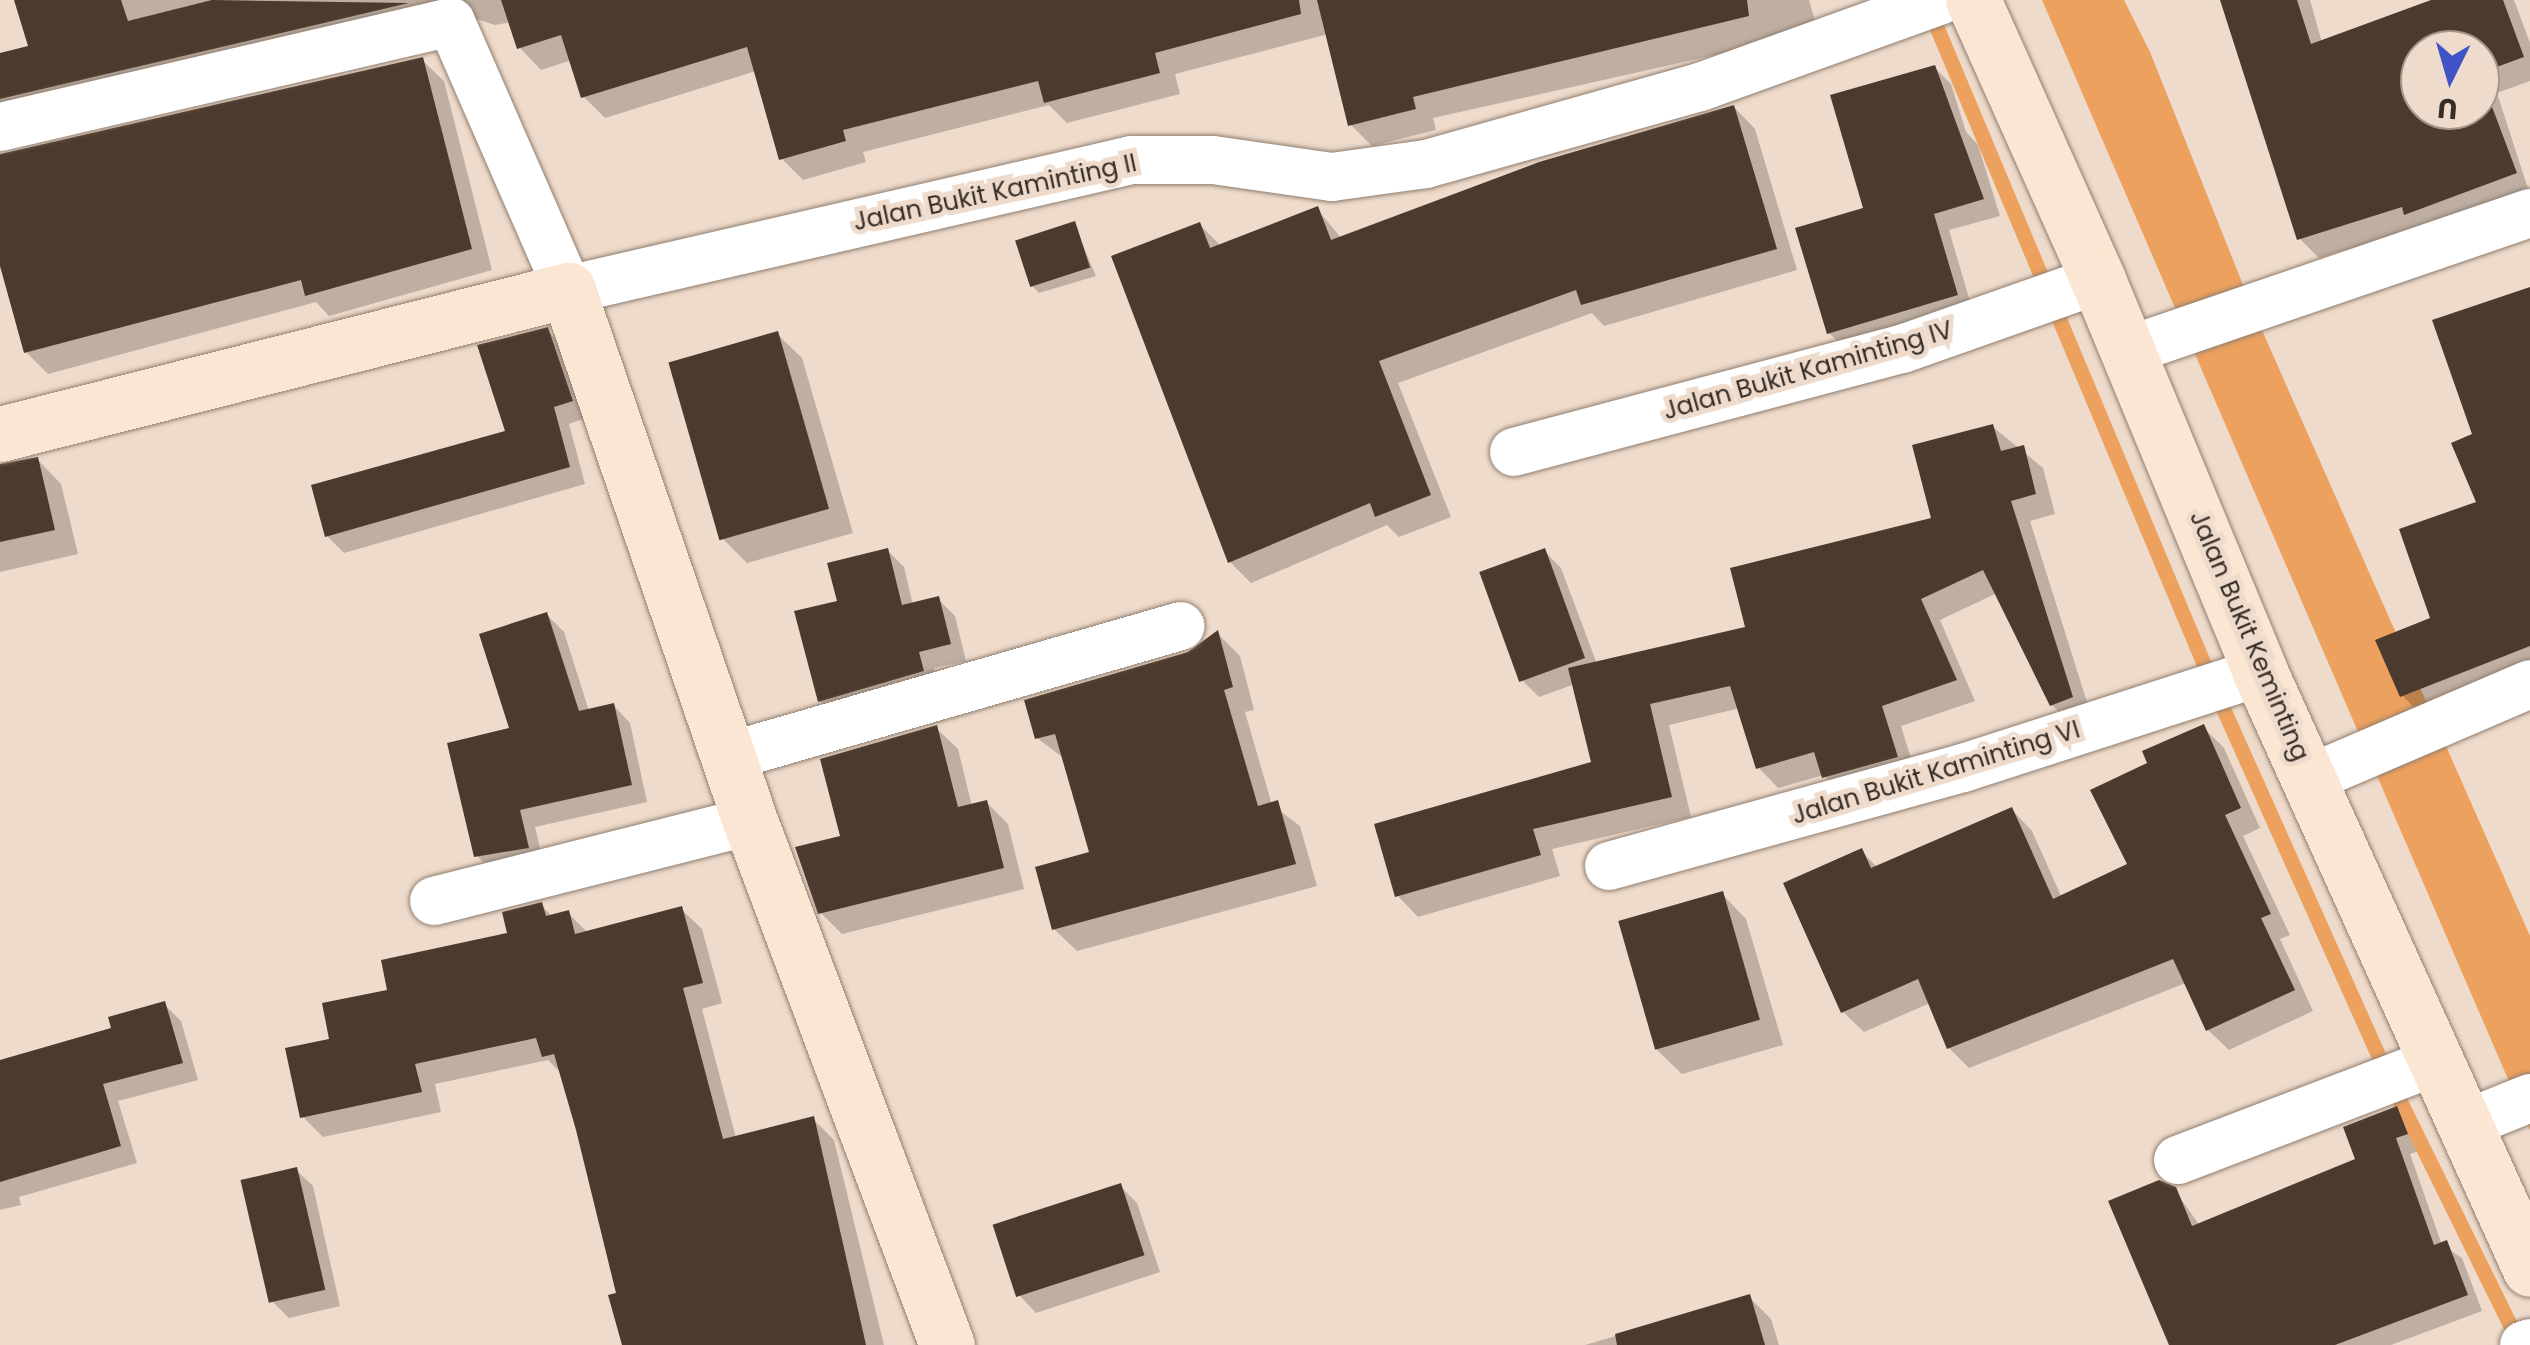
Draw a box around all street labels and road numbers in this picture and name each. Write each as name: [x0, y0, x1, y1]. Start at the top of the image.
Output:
street label: Jalan Bukit Kaminting II: [851, 148, 1139, 238]
street label: Jalan Bukit Kaminting IV: [1660, 315, 1956, 427]
street label: Jalan Bukit Keminting: [2183, 507, 2315, 765]
street label: Jalan Bukit Kaminting VI: [1788, 715, 2084, 831]

